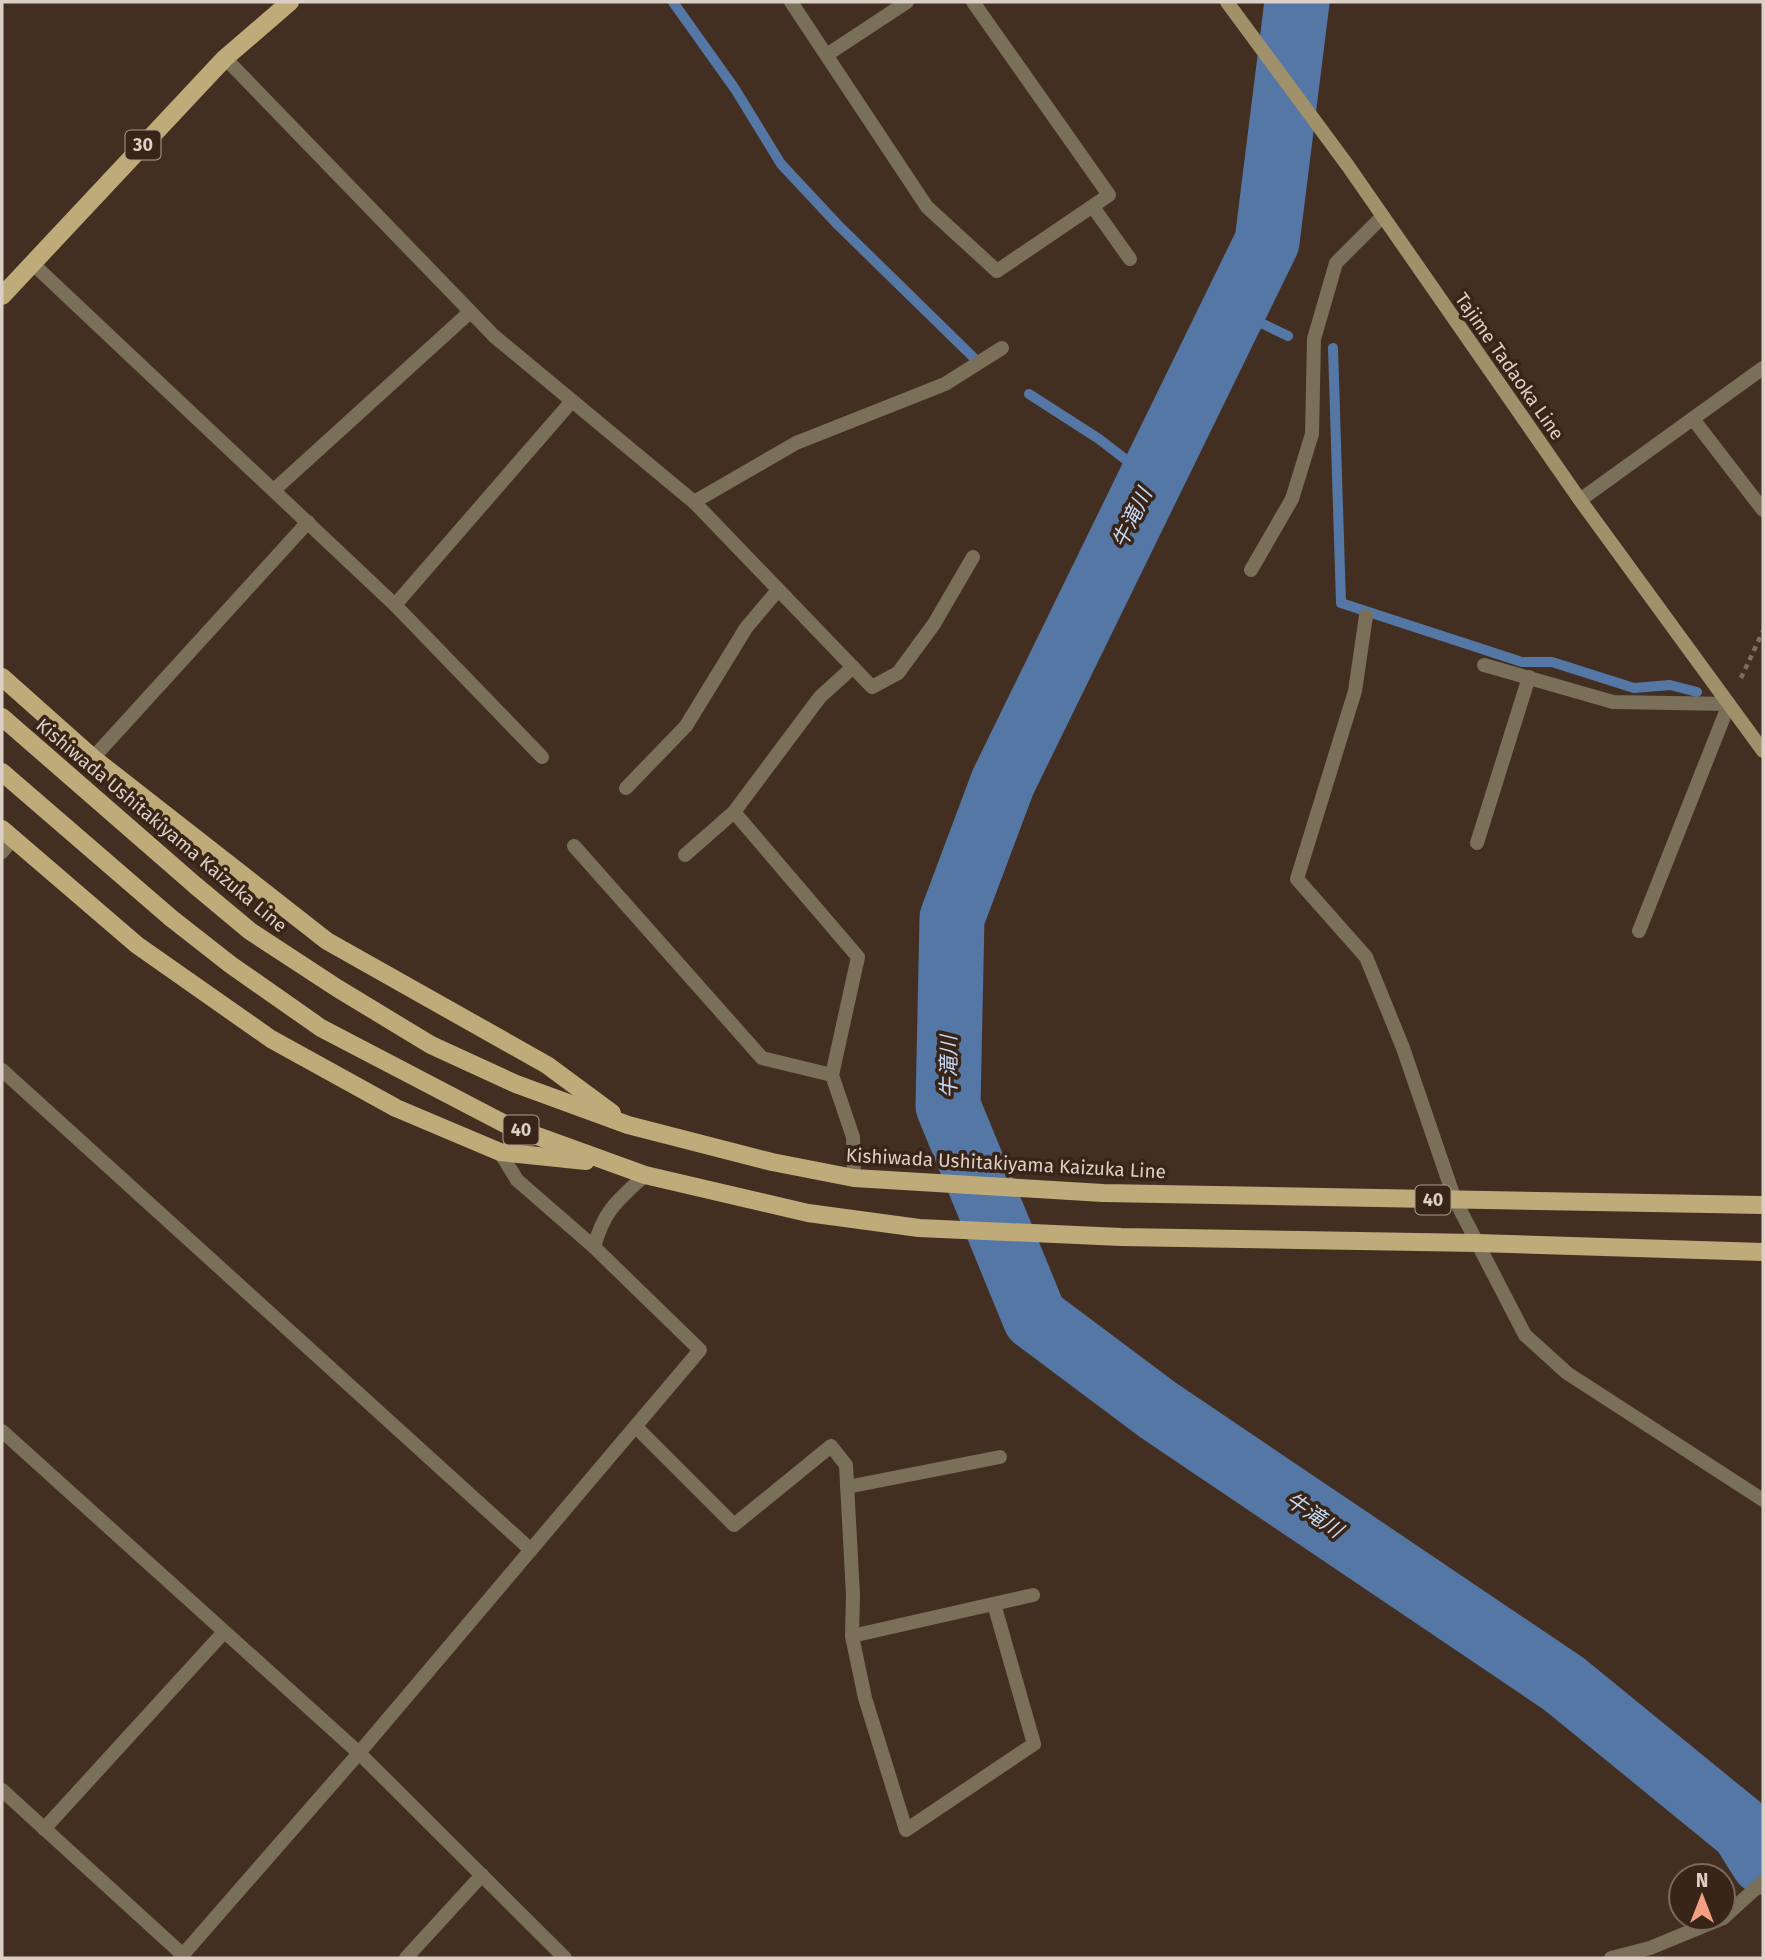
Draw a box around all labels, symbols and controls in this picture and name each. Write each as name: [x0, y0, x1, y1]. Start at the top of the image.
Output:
road number: 30: [125, 130, 160, 160]
street label: Tajime Tadaoka Line: [1450, 288, 1569, 444]
water label: 牛滝川: [1107, 482, 1158, 552]
street label: Kishiwada Ushitakiyama Kaizuka Line: [32, 714, 292, 937]
water label: 牛滝川: [936, 1034, 962, 1099]
road number: 40: [504, 1115, 538, 1144]
street label: Kishiwada Ushitakiyama Kaizuka Line: [845, 1144, 1167, 1183]
road number: 40: [1416, 1185, 1450, 1214]
water label: 牛滝川: [1281, 1487, 1349, 1545]
north arrow: [1667, 1862, 1737, 1932]
text: N: [1696, 1869, 1708, 1892]

